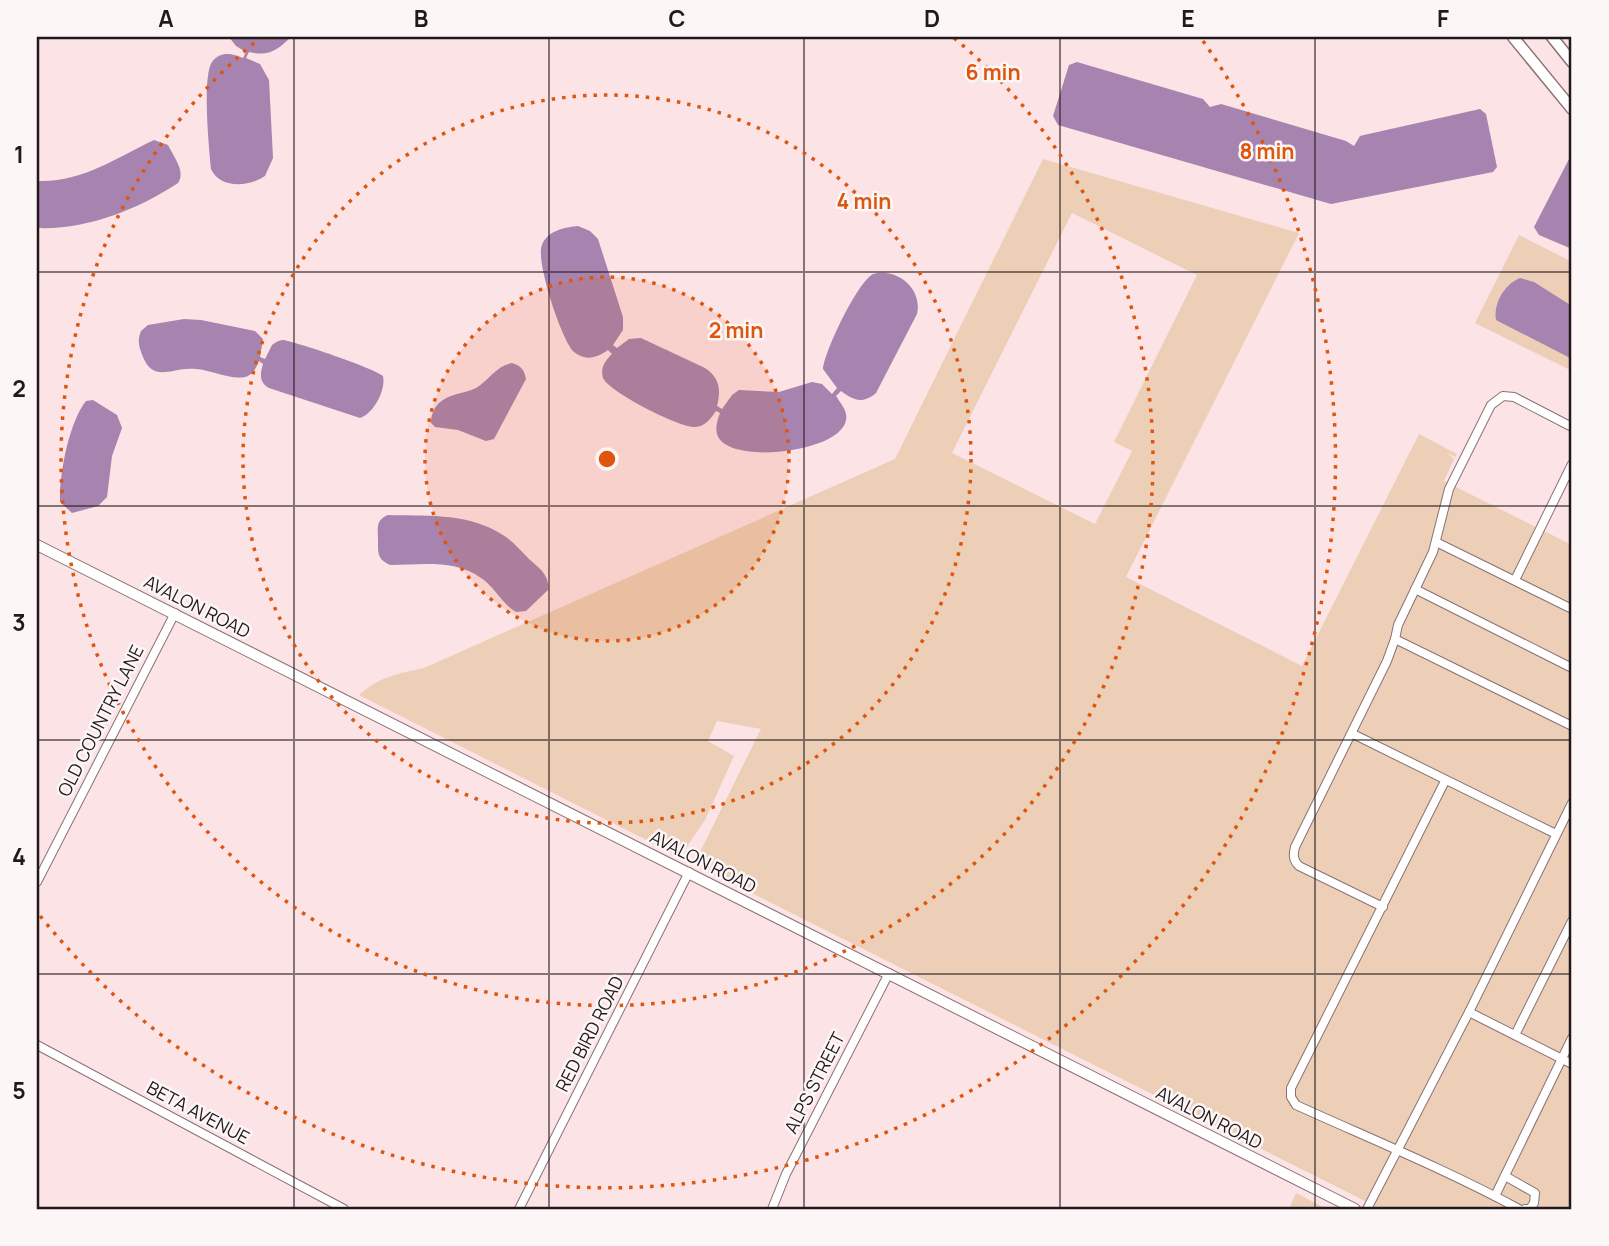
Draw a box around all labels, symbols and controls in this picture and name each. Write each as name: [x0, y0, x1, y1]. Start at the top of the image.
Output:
text: A: [158, 2, 174, 34]
text: B: [414, 2, 428, 34]
text: C: [669, 2, 686, 34]
text: D: [924, 2, 940, 34]
text: E: [1181, 2, 1195, 34]
text: F: [1437, 2, 1449, 34]
text: 6 min: [965, 58, 1021, 86]
text: 8 min: [1240, 137, 1294, 165]
text: 1: [14, 138, 24, 170]
text: 4 min: [837, 187, 891, 215]
text: 2 min: [709, 316, 763, 344]
text: 2: [12, 372, 26, 404]
centre of rings: [595, 447, 619, 471]
street label: AVALON ROAD: [140, 569, 255, 643]
text: 3: [12, 606, 26, 638]
street label: OLD COUNTRY LANE: [52, 641, 149, 800]
street label: AVALON ROAD: [646, 824, 761, 898]
text: 4: [12, 840, 26, 872]
street label: RED BIRD ROAD: [550, 971, 629, 1096]
street label: ALPS STREET: [778, 1028, 850, 1137]
text: 5: [12, 1074, 26, 1106]
street label: BETA AVENUE: [143, 1075, 254, 1149]
street label: AVALON ROAD: [1152, 1080, 1267, 1154]

